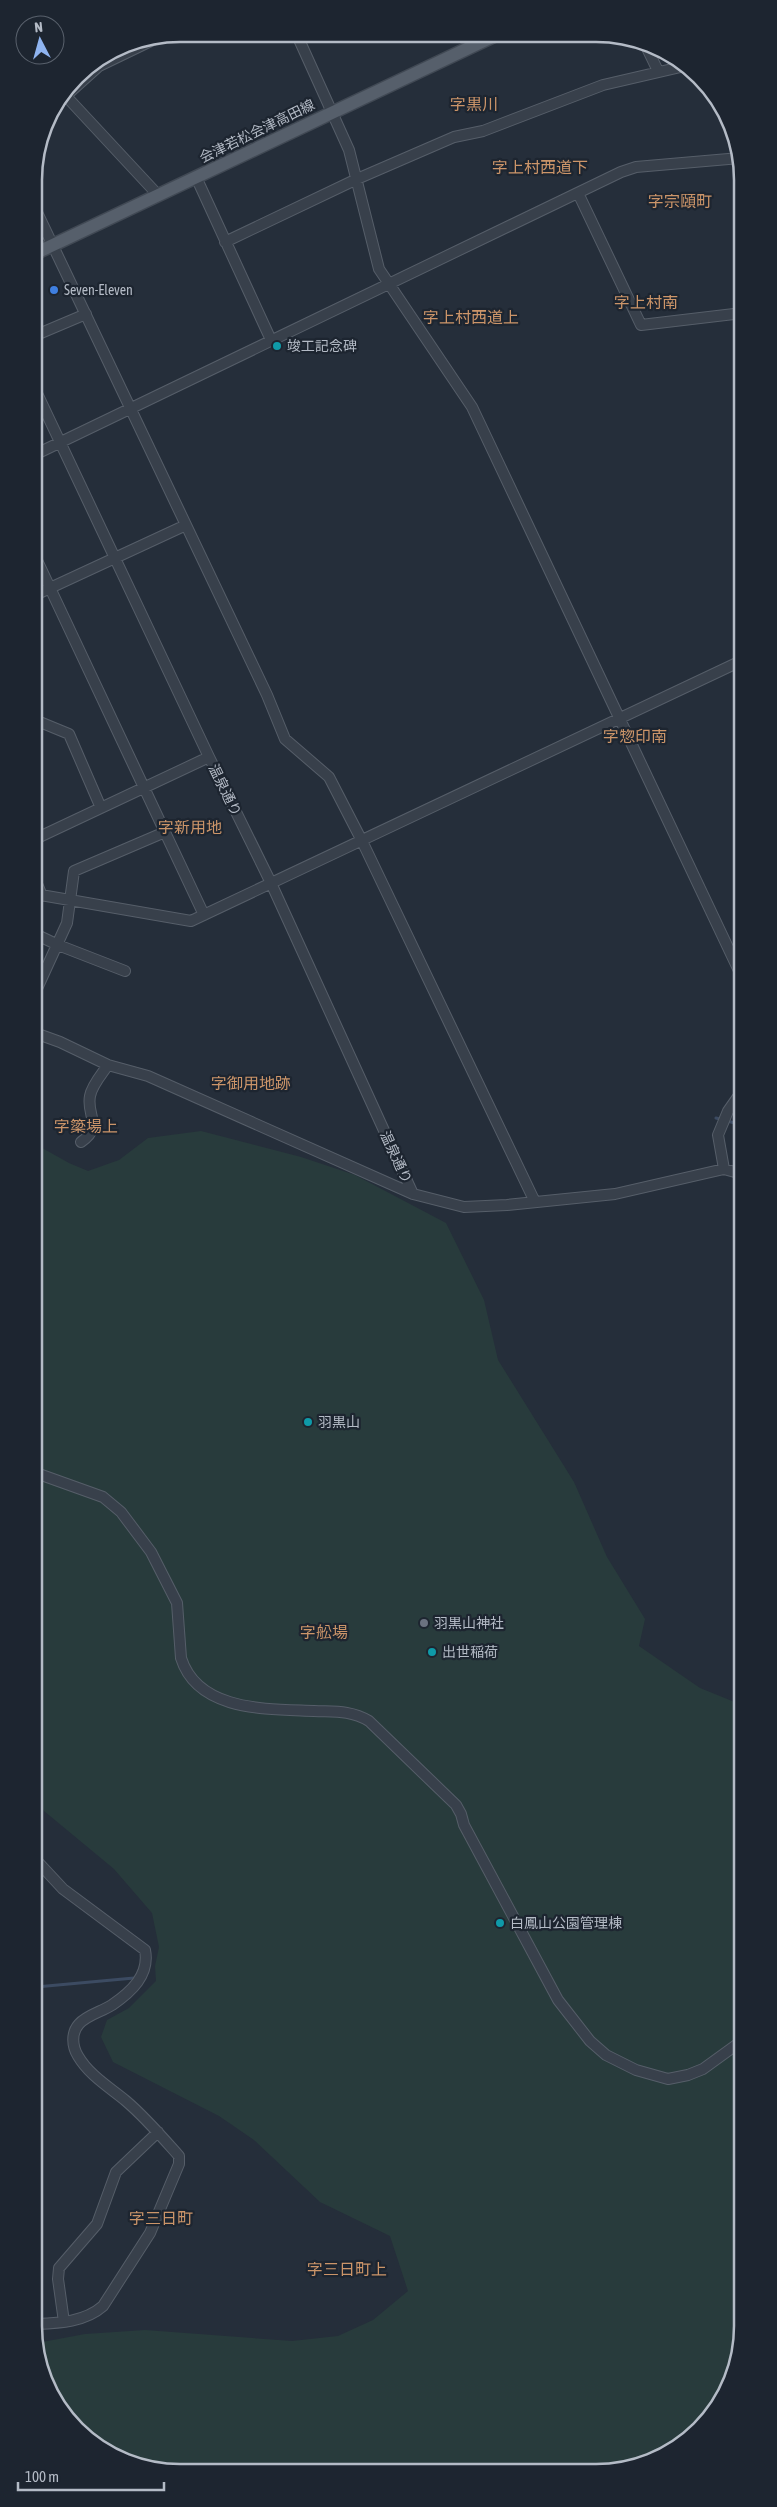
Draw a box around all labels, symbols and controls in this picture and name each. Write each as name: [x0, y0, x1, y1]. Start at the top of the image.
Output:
north arrow: [15, 15, 65, 65]
text: N: [34, 19, 44, 35]
district label: 字黒川: [450, 95, 498, 113]
street label: 会津若松会津高田線: [197, 96, 317, 166]
district label: 字上村西道下: [492, 158, 588, 176]
district label: 字宗頤町: [648, 192, 712, 210]
place label: Seven-Eleven: [64, 282, 133, 298]
marker: Seven-Eleven: [48, 284, 60, 296]
district label: 字上村南: [614, 293, 678, 311]
district label: 字上村西道上: [423, 308, 519, 326]
place label: 竣工記念碑: [287, 338, 357, 354]
marker: 竣工記念碑: [271, 340, 283, 352]
district label: 字惣印南: [603, 727, 667, 745]
street label: 温泉通り: [206, 761, 244, 819]
district label: 字新用地: [158, 818, 222, 836]
district label: 字御用地跡: [211, 1074, 291, 1092]
district label: 字簗場上: [54, 1117, 118, 1135]
street label: 温泉通り: [377, 1128, 415, 1186]
place label: 羽黒山: [318, 1414, 360, 1430]
marker: 羽黒山: [302, 1416, 314, 1428]
place label: 羽黒山神社: [434, 1615, 504, 1631]
marker: 羽黒山神社: [418, 1617, 430, 1629]
district label: 字舩場: [300, 1623, 348, 1641]
place label: 出世稲荷: [442, 1644, 498, 1660]
marker: 出世稲荷: [426, 1646, 438, 1658]
place label: 白鳳山公園管理棟: [510, 1915, 622, 1931]
marker: 白鳳山公園管理棟: [494, 1917, 506, 1929]
district label: 字三日町: [129, 2209, 193, 2227]
district label: 字三日町上: [307, 2260, 387, 2278]
scale bar: [18, 2460, 164, 2492]
text: 100 m: [25, 2468, 59, 2485]

